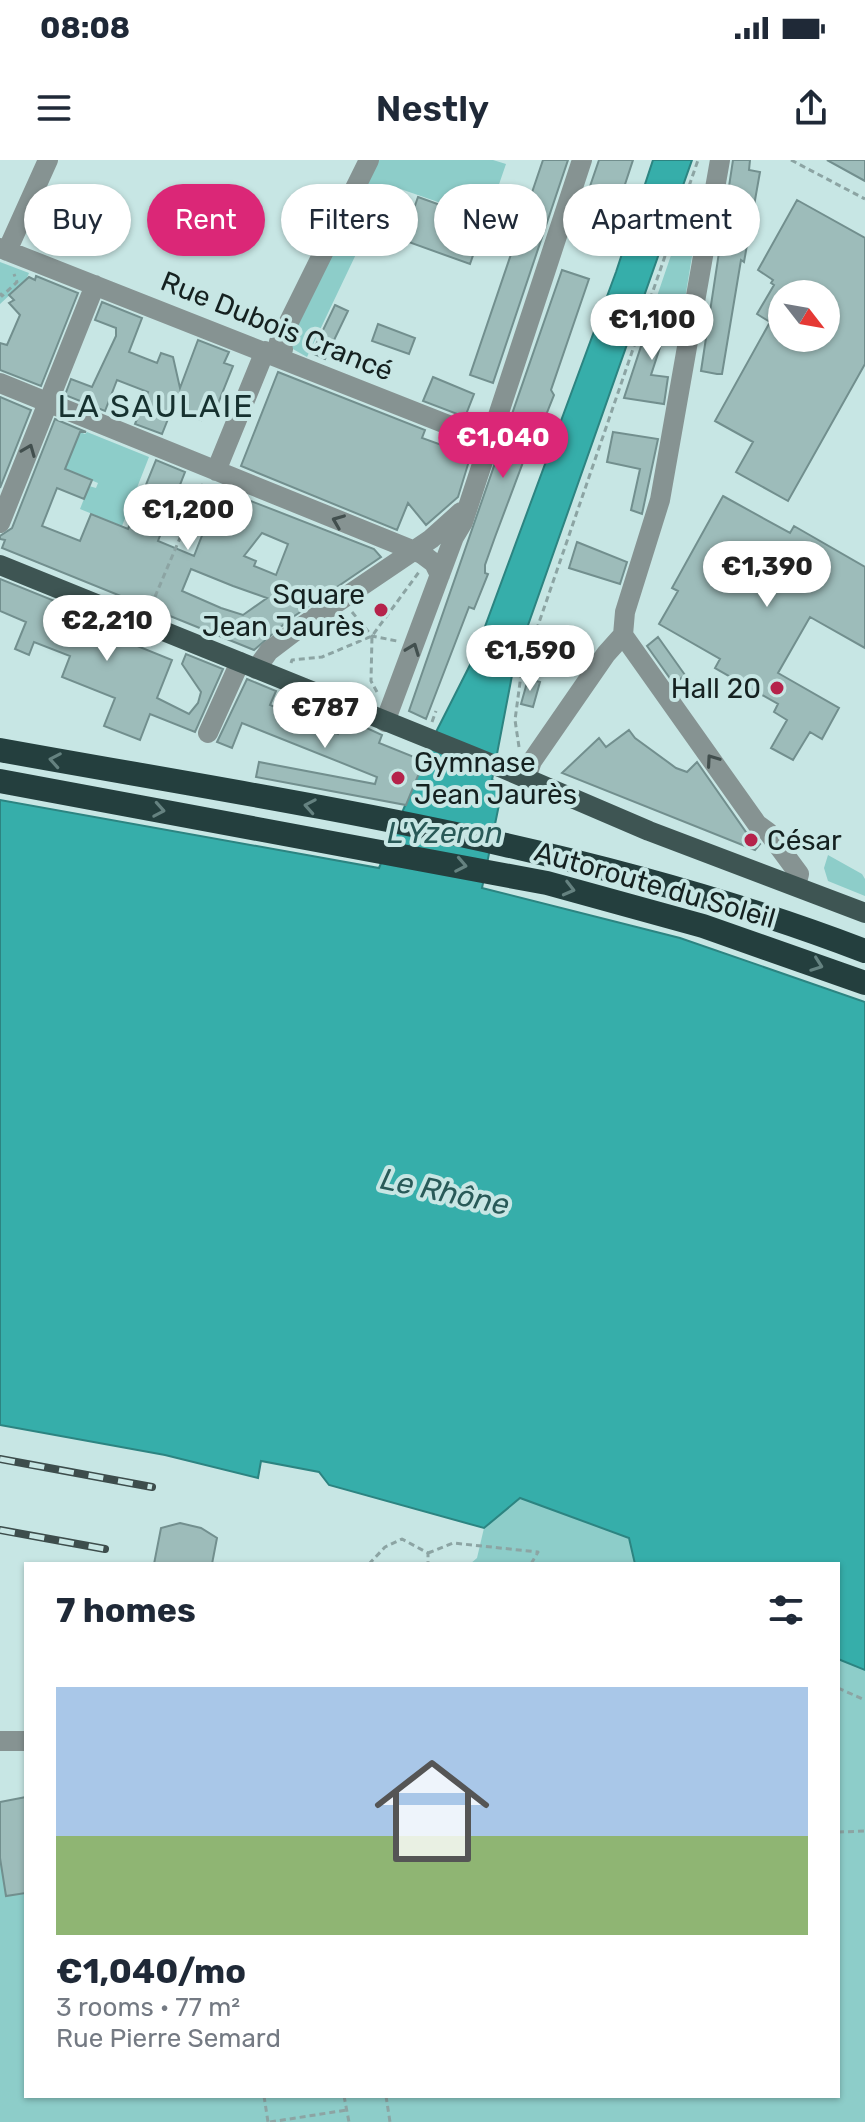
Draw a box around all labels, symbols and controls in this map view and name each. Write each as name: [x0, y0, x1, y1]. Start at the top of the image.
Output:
text: 08:08: [40, 10, 130, 46]
icon: menu: [32, 86, 76, 130]
icon: share: [789, 86, 833, 130]
text: Nestly: [376, 87, 489, 130]
chip: Buy: [24, 184, 131, 256]
chip: Rent: [147, 184, 265, 256]
chip: Filters: [281, 184, 418, 256]
chip: New: [434, 184, 547, 256]
chip: Apartment: [563, 184, 760, 256]
street label: Rue Dubois Crancé: [156, 264, 398, 388]
north arrow: [768, 280, 840, 352]
map controls: [768, 280, 840, 352]
pin: €1,100: [587, 294, 717, 362]
text: €1,100: [608, 304, 696, 335]
district label: LA SAULAIE: [57, 387, 255, 425]
pin: €1,040: [438, 412, 568, 480]
text: €1,040: [456, 422, 550, 453]
one-way arrow: [19, 444, 36, 458]
pin: €1,200: [123, 484, 253, 552]
text: €1,200: [142, 494, 234, 525]
one-way arrow: [332, 515, 346, 531]
pin: €1,390: [702, 541, 832, 609]
text: €1,390: [721, 551, 813, 582]
place label: Square Jean Jaurès: [202, 578, 365, 643]
pin: €2,210: [42, 595, 172, 663]
marker: Square Jean Jaurès: [372, 601, 390, 619]
text: €2,210: [61, 605, 153, 636]
pin: €1,590: [465, 625, 595, 693]
text: €1,590: [484, 635, 576, 666]
one-way arrow: [403, 643, 420, 657]
place label: Hall 20: [671, 672, 761, 705]
marker: Hall 20: [768, 679, 786, 697]
pin: €787: [278, 682, 372, 750]
text: €787: [291, 692, 359, 723]
place label: Gymnase Jean Jaurès: [414, 746, 577, 811]
one-way arrow: [48, 752, 61, 769]
one-way arrow: [707, 754, 722, 768]
marker: Gymnase Jean Jaurès: [389, 769, 407, 787]
one-way arrow: [304, 799, 317, 816]
one-way arrow: [153, 800, 166, 817]
water label: L'Yzeron: [387, 815, 503, 851]
place label: César: [767, 824, 842, 857]
marker: César: [742, 831, 760, 849]
street label: Autoroute du Soleil: [531, 835, 779, 935]
one-way arrow: [454, 856, 467, 873]
one-way arrow: [561, 879, 575, 896]
one-way arrow: [809, 955, 823, 971]
water label: Le Rhône: [377, 1161, 513, 1223]
icon: filters: [764, 1588, 808, 1632]
text: 7 homes: [56, 1590, 196, 1631]
icon: home: [360, 1739, 504, 1883]
text: €1,040/mo: [56, 1951, 246, 1992]
text: 3 rooms · 77 m²: [56, 1992, 240, 2023]
text: Rue Pierre Semard: [56, 2023, 281, 2054]

